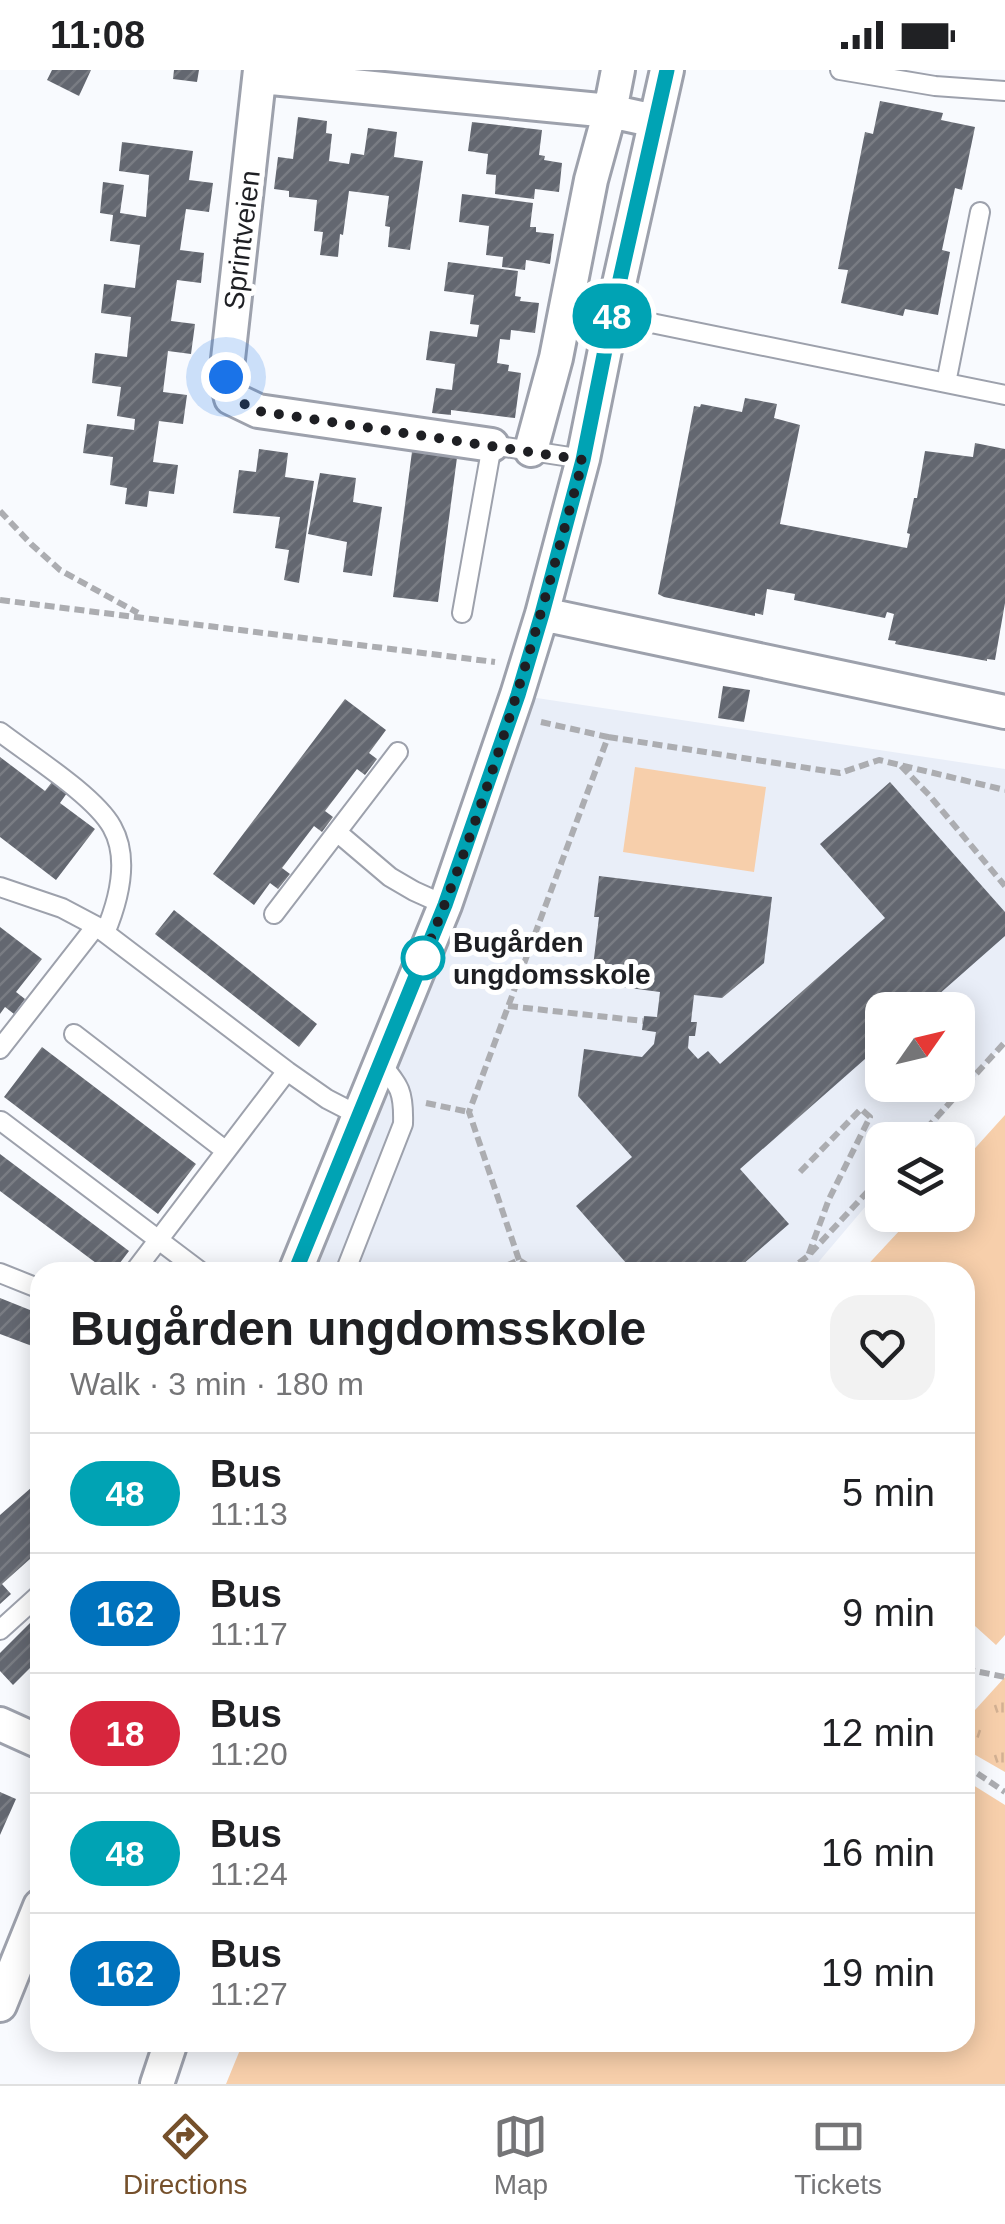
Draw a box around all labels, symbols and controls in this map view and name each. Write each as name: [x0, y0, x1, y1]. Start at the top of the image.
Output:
text: 11:08: [50, 14, 145, 56]
street label: Sprintveien: [218, 169, 266, 311]
line badge: 48: [567, 284, 657, 348]
text: 48: [593, 297, 631, 336]
your location: [201, 352, 251, 402]
place label: Bugården ungdomsskole: [453, 927, 651, 990]
marker: Bugården ungdomsskole: [402, 937, 444, 979]
north arrow: [865, 992, 975, 1102]
map controls: [865, 992, 975, 1232]
button: layers: [865, 1122, 975, 1232]
button: heart: [830, 1295, 935, 1400]
text: Bugården ungdomsskole: [70, 1302, 646, 1355]
text: Walk · 3 min · 180 m: [70, 1366, 364, 1402]
text: Bus: [210, 1453, 282, 1495]
text: 5 min: [842, 1472, 935, 1514]
text: 48: [106, 1474, 144, 1513]
text: 11:13: [210, 1496, 288, 1532]
text: Bus: [210, 1573, 282, 1615]
text: 9 min: [842, 1592, 935, 1634]
text: 162: [96, 1594, 154, 1633]
text: 11:17: [210, 1616, 288, 1652]
text: Bus: [210, 1693, 282, 1735]
text: 12 min: [821, 1712, 935, 1754]
text: 18: [106, 1714, 144, 1753]
text: 11:20: [210, 1736, 288, 1772]
text: Bus: [210, 1813, 282, 1855]
text: 16 min: [821, 1832, 935, 1874]
text: 48: [106, 1834, 144, 1873]
text: 11:24: [210, 1856, 288, 1892]
text: Bus: [210, 1933, 282, 1975]
text: 19 min: [821, 1952, 935, 1994]
text: 162: [96, 1954, 154, 1993]
text: 11:27: [210, 1976, 288, 2012]
tab: Directions: [123, 2109, 247, 2201]
tab: Map: [493, 2109, 548, 2201]
tab: Tickets: [794, 2109, 882, 2201]

